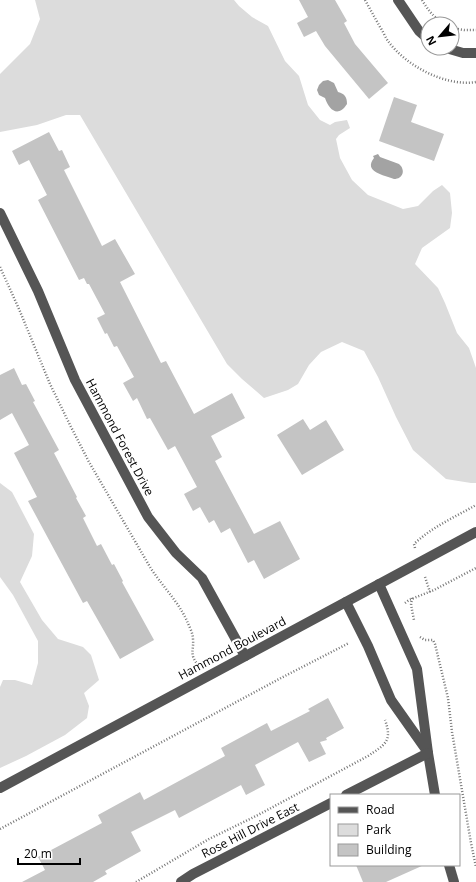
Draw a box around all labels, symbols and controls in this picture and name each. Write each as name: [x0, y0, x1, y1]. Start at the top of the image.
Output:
north arrow: [420, 16, 460, 56]
text: N: [422, 33, 439, 48]
street label: Hammond Forest Drive: [82, 375, 158, 499]
street label: Hammond Boulevard: [175, 612, 289, 684]
legend: [330, 794, 460, 866]
street label: Rose Hill Drive East: [198, 798, 302, 862]
text: Road: [366, 801, 395, 818]
text: Park: [366, 821, 392, 838]
scale bar: [18, 840, 80, 866]
text: Building: [366, 841, 412, 858]
text: 20 m: [24, 845, 52, 862]

